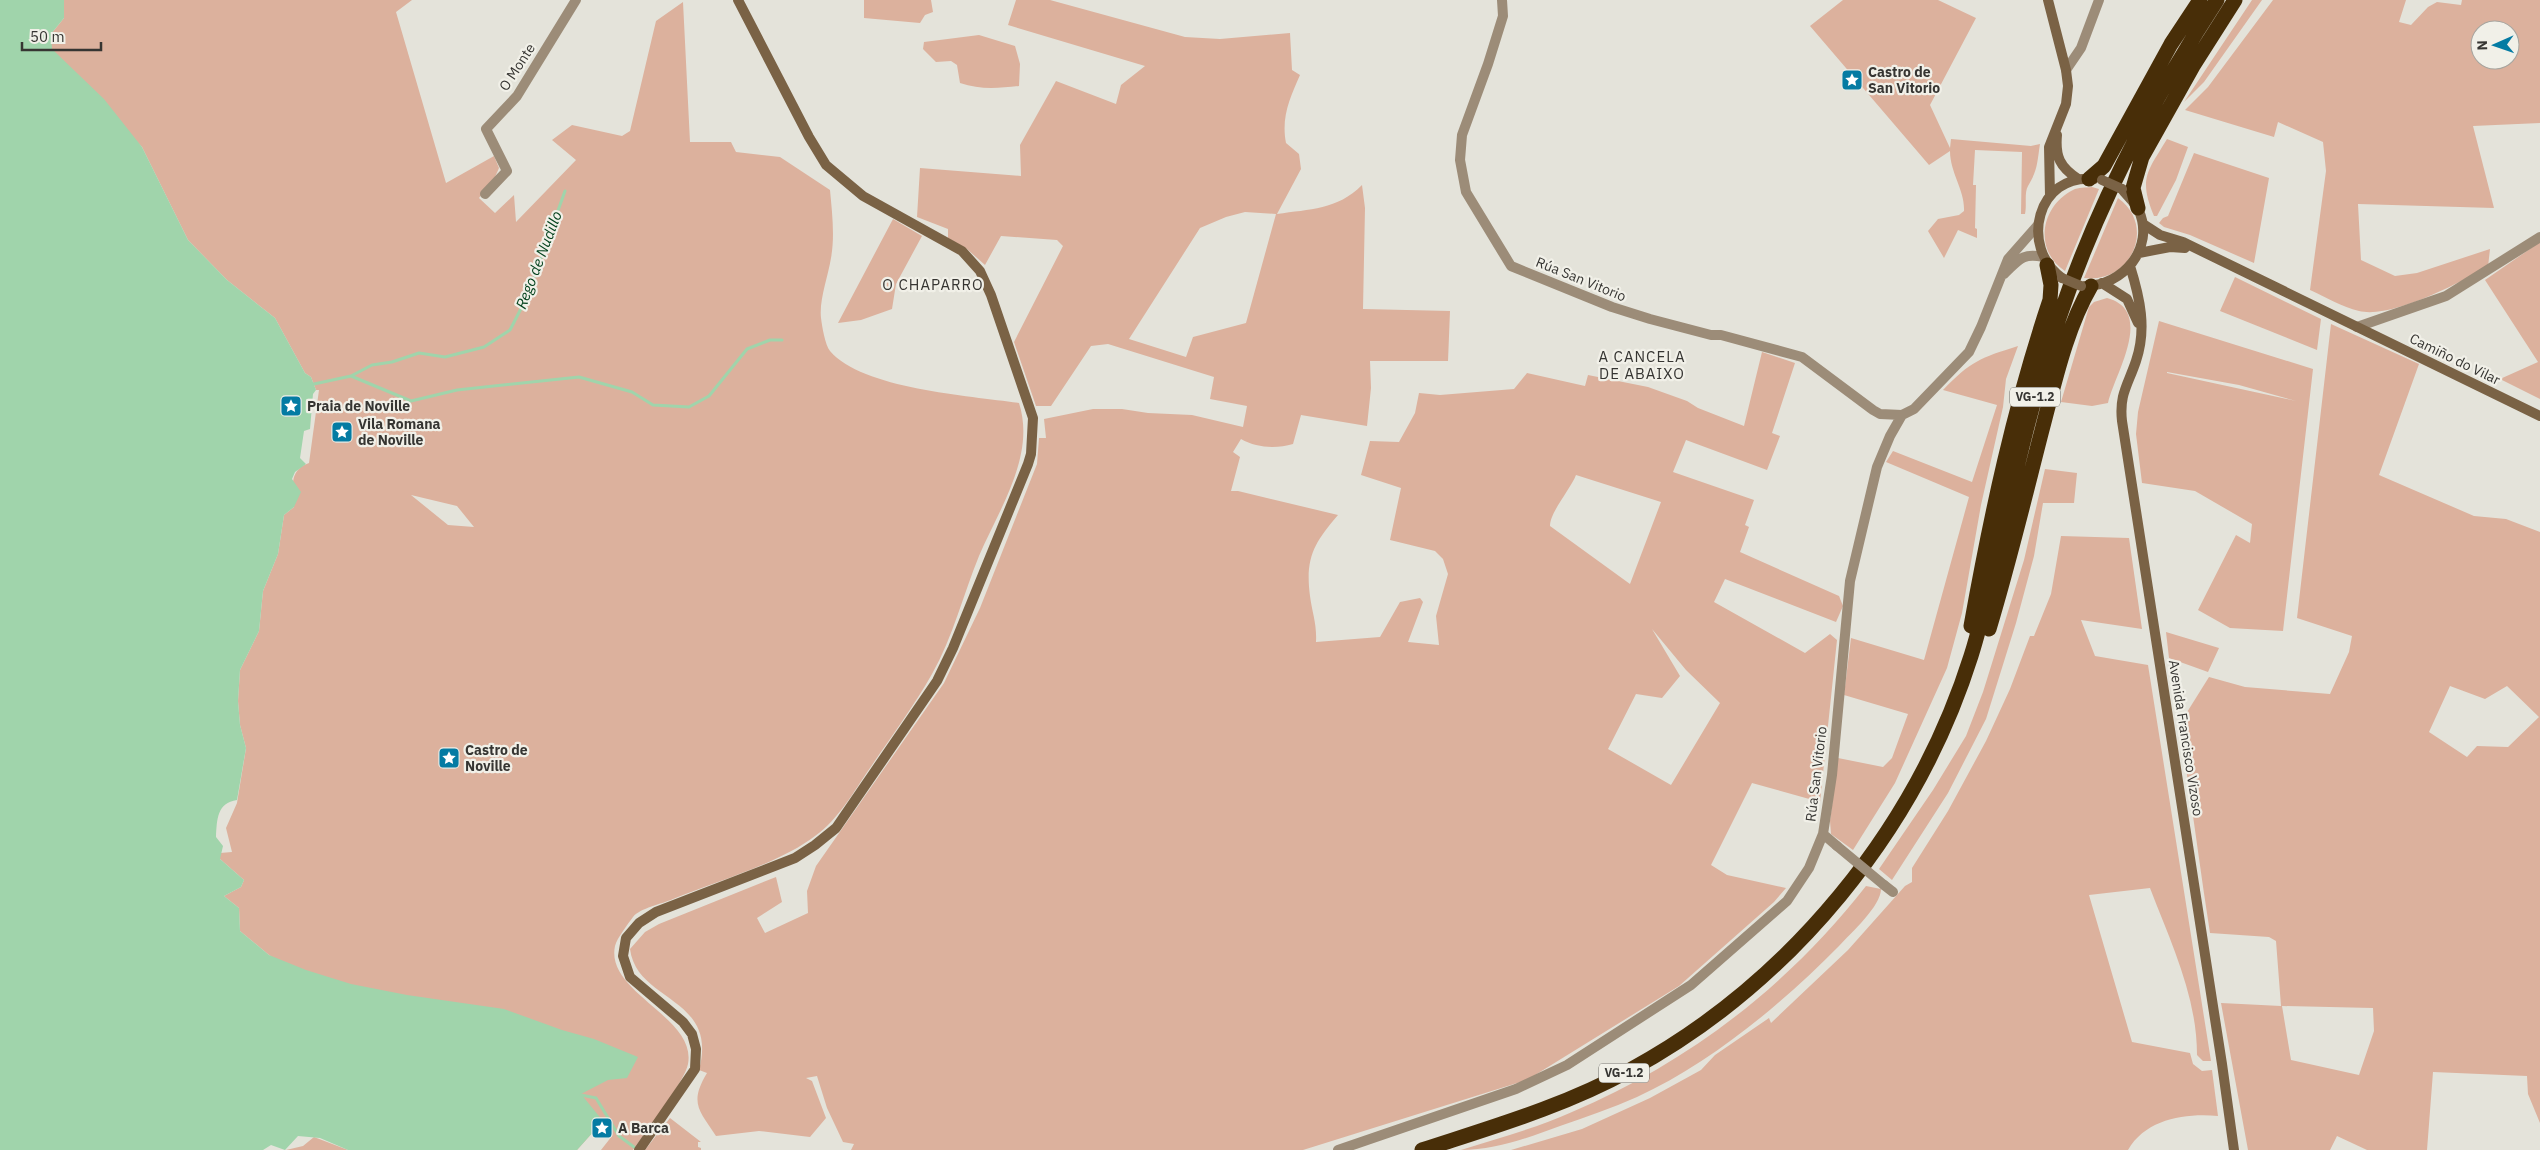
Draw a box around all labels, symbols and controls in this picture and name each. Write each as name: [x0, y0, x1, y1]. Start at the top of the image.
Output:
scale bar: [22, 20, 101, 52]
north arrow: [2470, 20, 2520, 70]
text: 50 m: [30, 27, 65, 46]
street label: O Monte: [495, 40, 539, 94]
text: N: [2473, 40, 2491, 51]
place label: Castro de San Vitorio: [1868, 63, 1940, 97]
place icon: Castro de San Vitorio: [1840, 68, 1864, 92]
water label: Rego de Nudillo: [511, 208, 566, 312]
street label: Rúa San Vitorio: [1533, 253, 1629, 305]
district label: O CHAPARRO: [882, 275, 984, 294]
street label: Camiño do Vilar: [2407, 329, 2503, 389]
district label: A CANCELA DE ABAIXO: [1598, 347, 1686, 383]
road number: VG-1.2: [2010, 388, 2060, 407]
place icon: Praia de Noville: [279, 394, 303, 418]
place label: Praia de Noville: [307, 397, 410, 415]
place label: Vila Romana de Noville: [358, 415, 441, 449]
place icon: Vila Romana de Noville: [330, 420, 354, 444]
street label: Avenida Francisco Vizoso: [2165, 659, 2207, 818]
street label: Rúa San Vitorio: [1801, 725, 1831, 823]
place label: Castro de Noville: [465, 741, 528, 775]
place icon: Castro de Noville: [437, 746, 461, 770]
road number: VG-1.2: [1599, 1064, 1649, 1082]
place icon: A Barca: [590, 1116, 614, 1140]
place label: A Barca: [618, 1119, 669, 1137]

